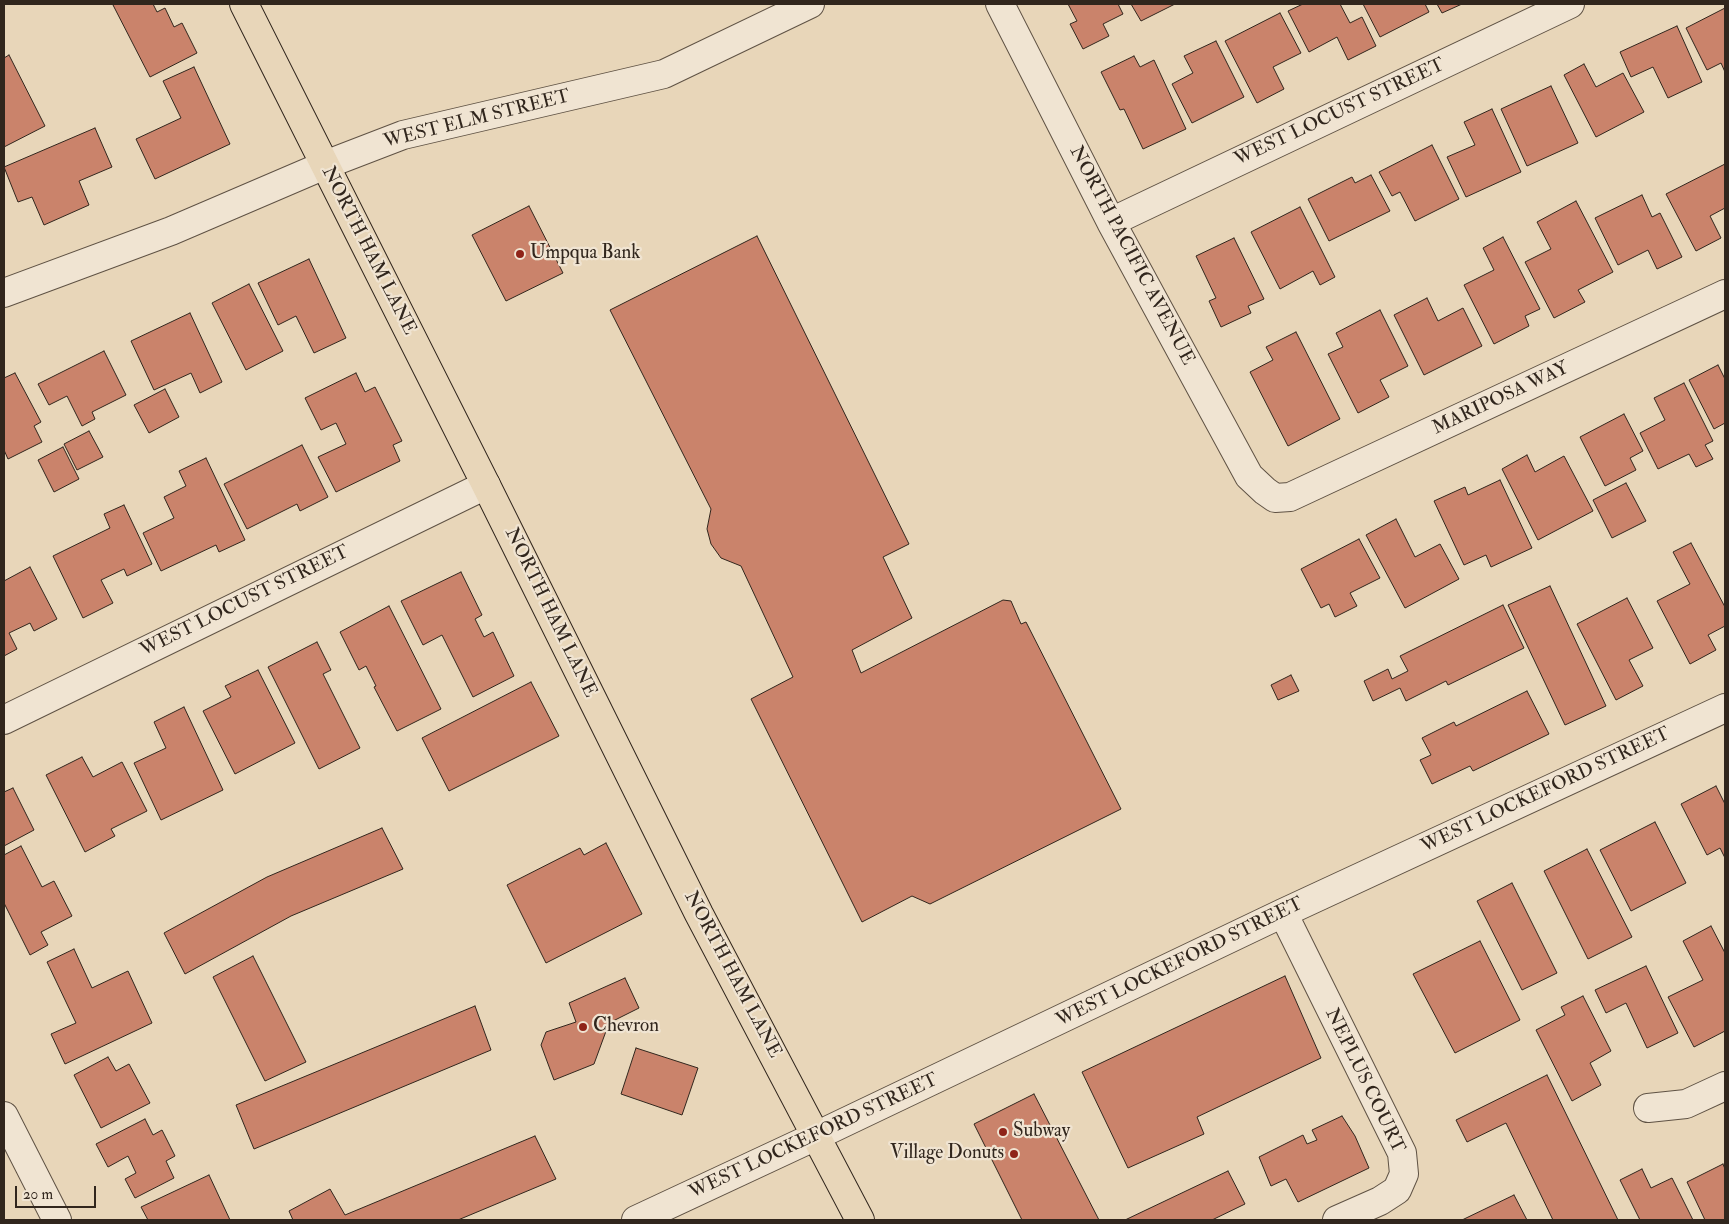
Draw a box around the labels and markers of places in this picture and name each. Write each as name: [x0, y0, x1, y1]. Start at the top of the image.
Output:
place label: Umpqua Bank: [530, 243, 640, 265]
marker: Umpqua Bank: [514, 248, 526, 260]
place label: Chevron: [593, 1016, 659, 1038]
marker: Chevron: [577, 1021, 589, 1033]
place label: Subway: [1013, 1121, 1070, 1143]
marker: Subway: [997, 1126, 1009, 1138]
place label: Village Donuts: [890, 1143, 1004, 1165]
marker: Village Donuts: [1008, 1148, 1020, 1160]

